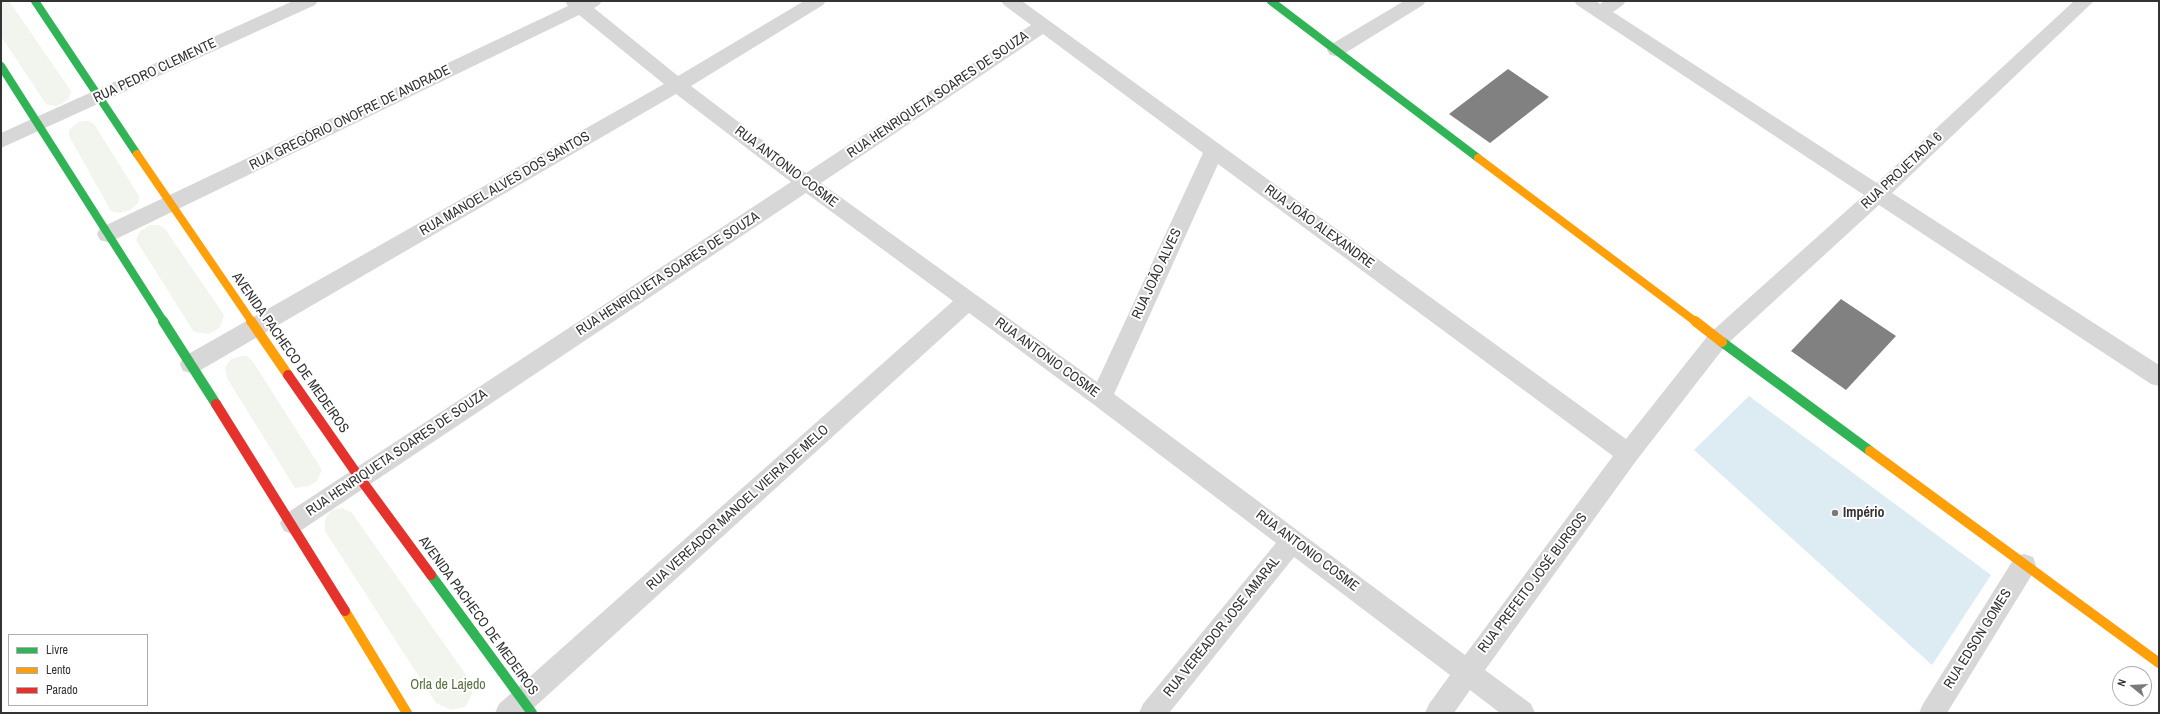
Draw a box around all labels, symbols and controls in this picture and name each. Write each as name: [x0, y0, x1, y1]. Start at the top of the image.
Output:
street label: RUA HENRIQUETA SOARES DE SOUZA: [844, 28, 1032, 162]
street label: RUA PEDRO CLEMENTE: [91, 35, 219, 107]
street label: RUA GREGÓRIO ONOFRE DE ANDRADE: [247, 62, 453, 174]
street label: RUA ANTONIO COSME: [731, 123, 841, 211]
street label: RUA MANOEL ALVES DOS SANTOS: [417, 128, 593, 240]
street label: RUA PROJETADA 6: [1858, 129, 1946, 213]
street label: RUA JOÃO ALEXANDRE: [1261, 182, 1377, 272]
street label: RUA HENRIQUETA SOARES DE SOUZA: [573, 208, 763, 340]
street label: RUA JOÃO ALVES: [1129, 226, 1185, 322]
street label: AVENIDA PACHECO DE MEDEIROS: [228, 269, 352, 437]
street label: RUA ANTONIO COSME: [992, 315, 1102, 401]
street label: RUA HENRIQUETA SOARES DE SOUZA: [303, 386, 491, 520]
street label: RUA VEREADOR MANOEL VIEIRA DE MELO: [643, 422, 833, 594]
place label: Império: [1843, 505, 1884, 521]
street label: RUA ANTONIO COSME: [1252, 507, 1362, 595]
marker: Império: [1830, 508, 1840, 518]
street label: RUA PREFEITO JOSÉ BURGOS: [1475, 510, 1591, 656]
street label: AVENIDA PACHECO DE MEDEIROS: [415, 533, 541, 699]
street label: RUA VEREADOR JOSE AMARAL: [1160, 554, 1284, 700]
street label: RUA EDSON GOMES: [1941, 586, 2015, 692]
legend: [8, 634, 148, 706]
text: Livre: [46, 642, 68, 658]
text: Lento: [46, 662, 71, 678]
north arrow: [2112, 666, 2152, 706]
park label: Orla de Lajedo: [410, 677, 486, 693]
text: N: [2114, 677, 2129, 688]
text: Parado: [46, 682, 78, 698]

